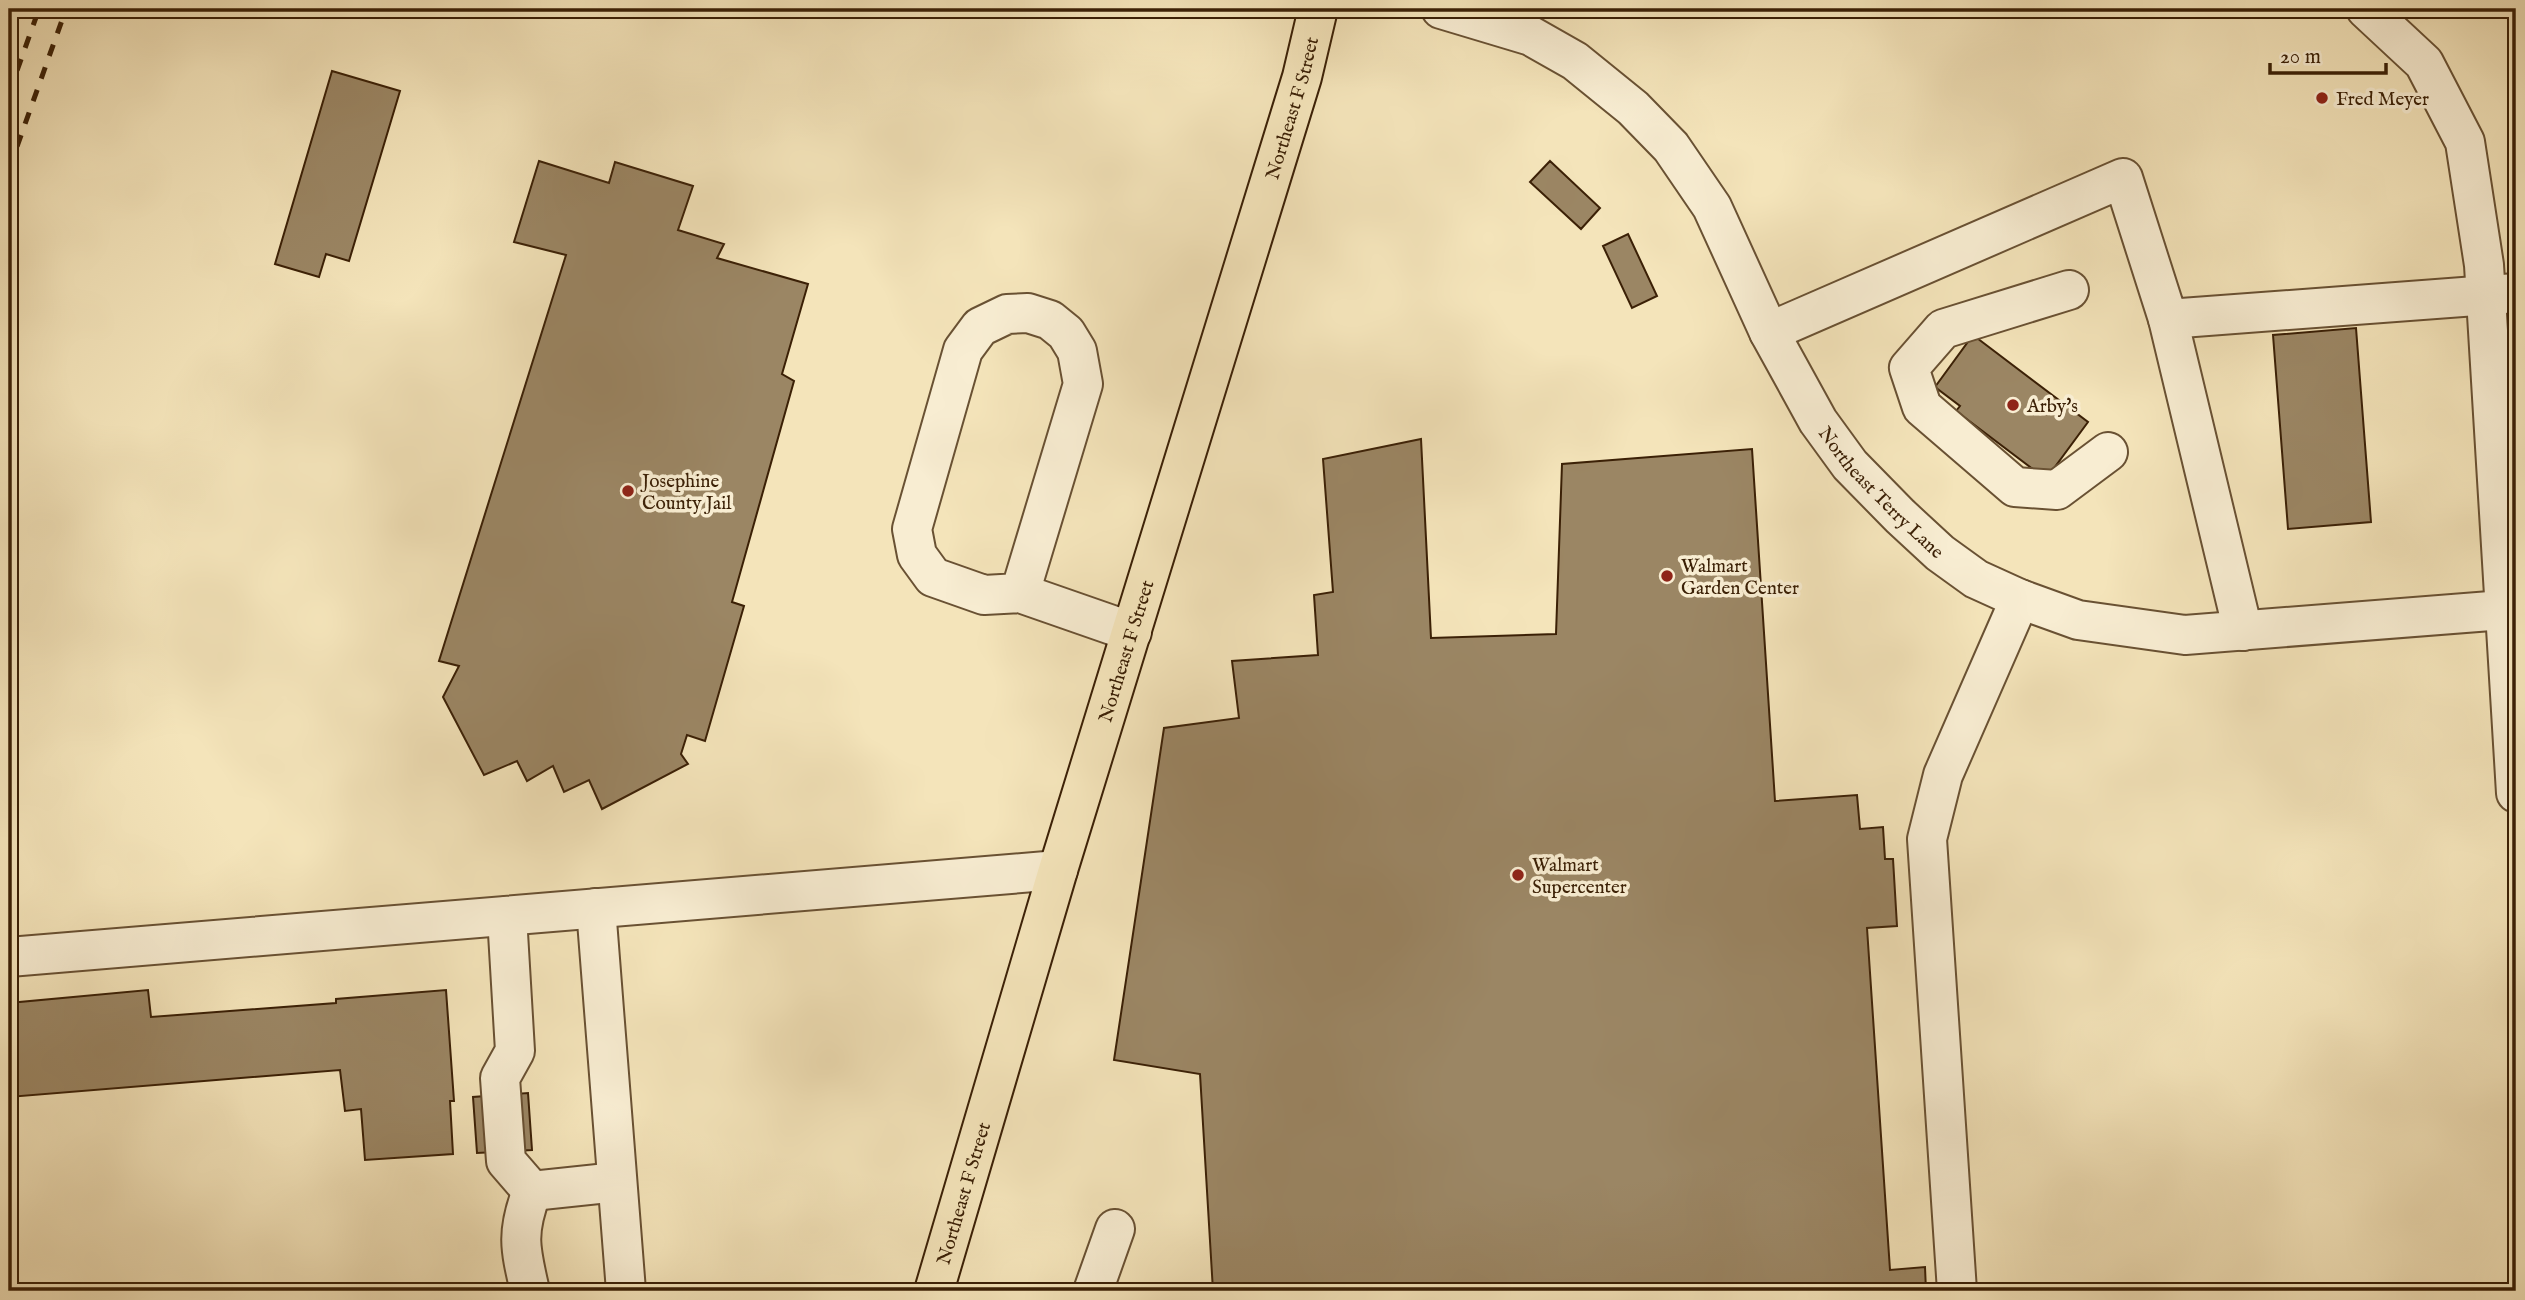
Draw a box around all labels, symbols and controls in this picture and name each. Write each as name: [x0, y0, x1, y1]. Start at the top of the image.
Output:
scale bar: [2270, 32, 2385, 76]
street label: Northeast F Street: [1261, 34, 1325, 183]
text: 20 m: [2280, 44, 2321, 71]
place label: Fred Meyer: [2336, 88, 2429, 112]
marker: Fred Meyer: [2314, 90, 2330, 106]
place label: Arby's: [2026, 395, 2078, 419]
marker: Arby's: [2005, 397, 2021, 413]
street label: Northeast Terry Lane: [1812, 423, 1948, 565]
place label: Josephine County Jail: [640, 470, 732, 516]
marker: Josephine County Jail: [620, 483, 636, 499]
place label: Walmart Garden Center: [1681, 555, 1799, 601]
marker: Walmart Garden Center: [1659, 568, 1675, 584]
street label: Northeast F Street: [1094, 577, 1161, 726]
place label: Walmart Supercenter: [1532, 854, 1627, 900]
marker: Walmart Supercenter: [1510, 867, 1526, 883]
street label: Northeast F Street: [932, 1119, 997, 1268]

